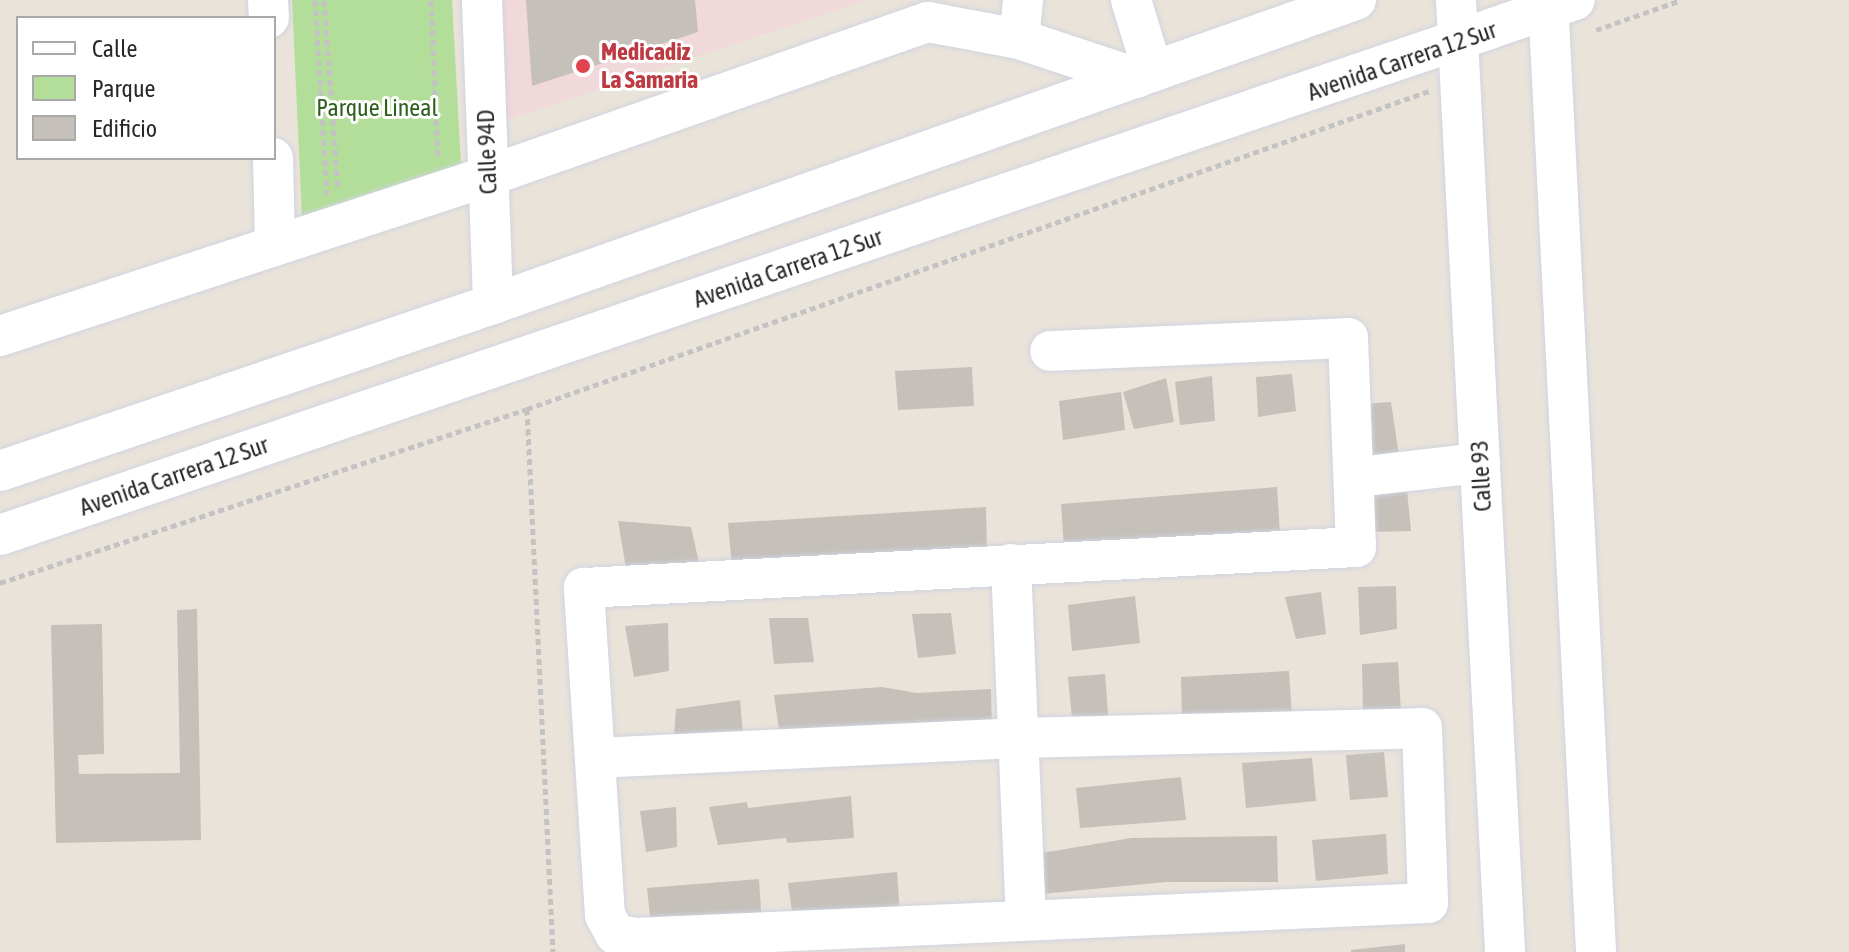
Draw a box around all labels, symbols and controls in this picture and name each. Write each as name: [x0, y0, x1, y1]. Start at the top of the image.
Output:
street label: Avenida Carrera 12 Sur: [1304, 15, 1500, 107]
legend: [16, 16, 276, 160]
text: Calle: [92, 35, 137, 62]
place label: Medicadiz La Samaria: [601, 38, 698, 94]
marker: Medicadiz La Samaria: [572, 55, 594, 77]
text: Parque: [92, 75, 155, 102]
park label: Parque Lineal: [316, 94, 438, 122]
street label: Calle 94D: [471, 109, 503, 195]
text: Edificio: [92, 115, 157, 142]
street label: Avenida Carrera 12 Sur: [690, 222, 886, 314]
street label: Avenida Carrera 12 Sur: [76, 430, 272, 522]
street label: Calle 93: [1465, 440, 1497, 512]

